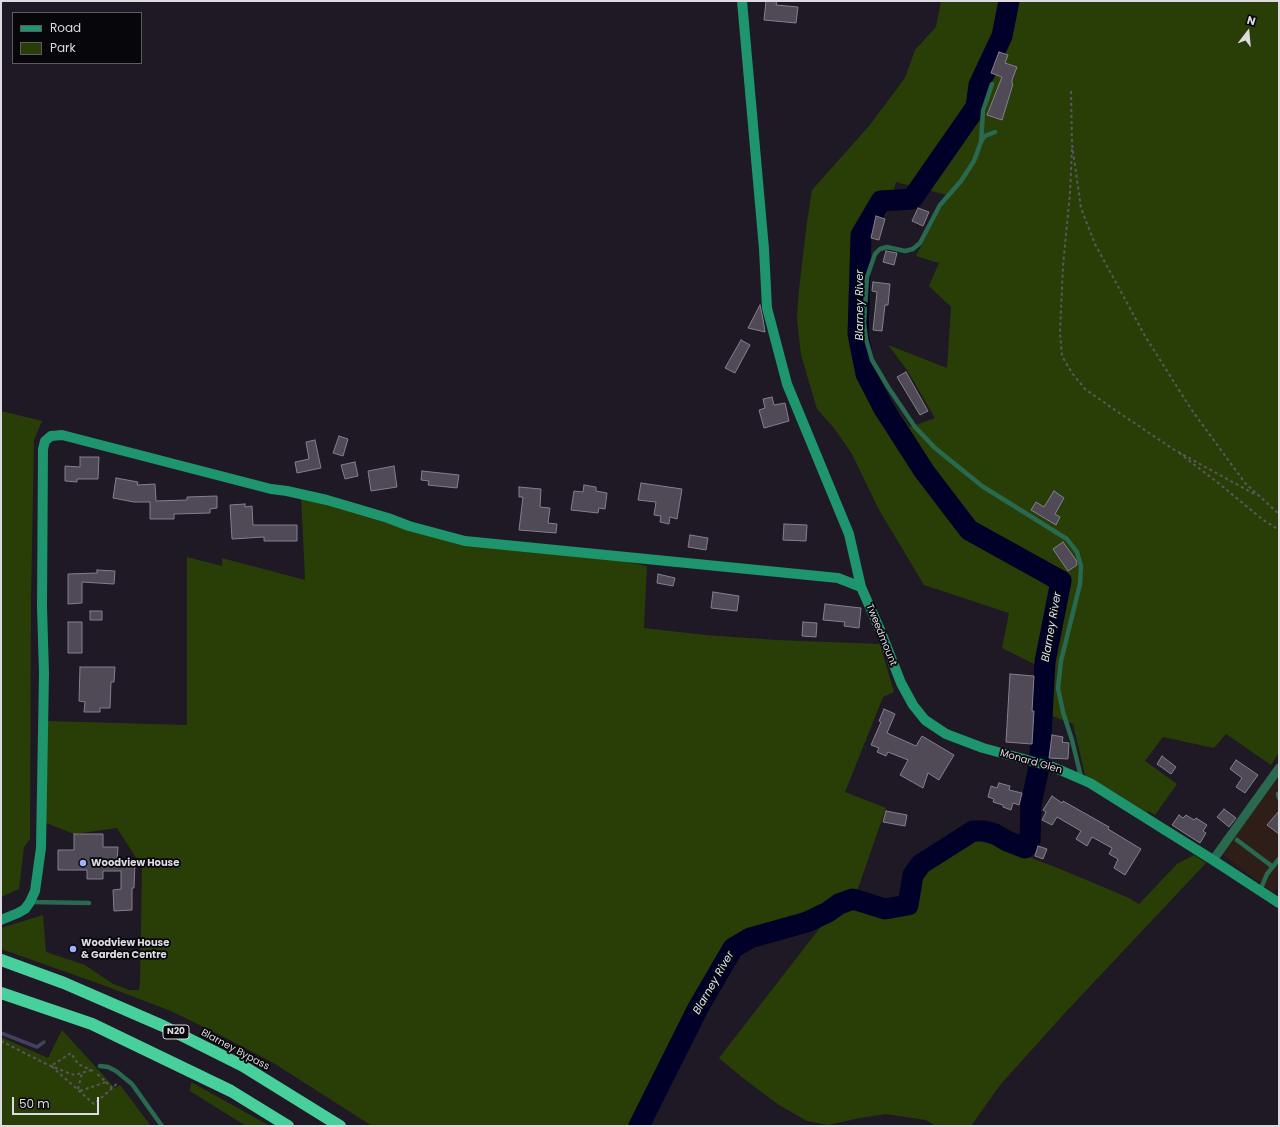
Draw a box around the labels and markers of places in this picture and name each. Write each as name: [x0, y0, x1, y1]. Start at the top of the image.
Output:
place label: Woodview House: [91, 857, 179, 869]
marker: Woodview House: [78, 858, 88, 868]
place label: Woodview House & Garden Centre: [81, 937, 169, 960]
marker: Woodview House & Garden Centre: [68, 944, 78, 954]

